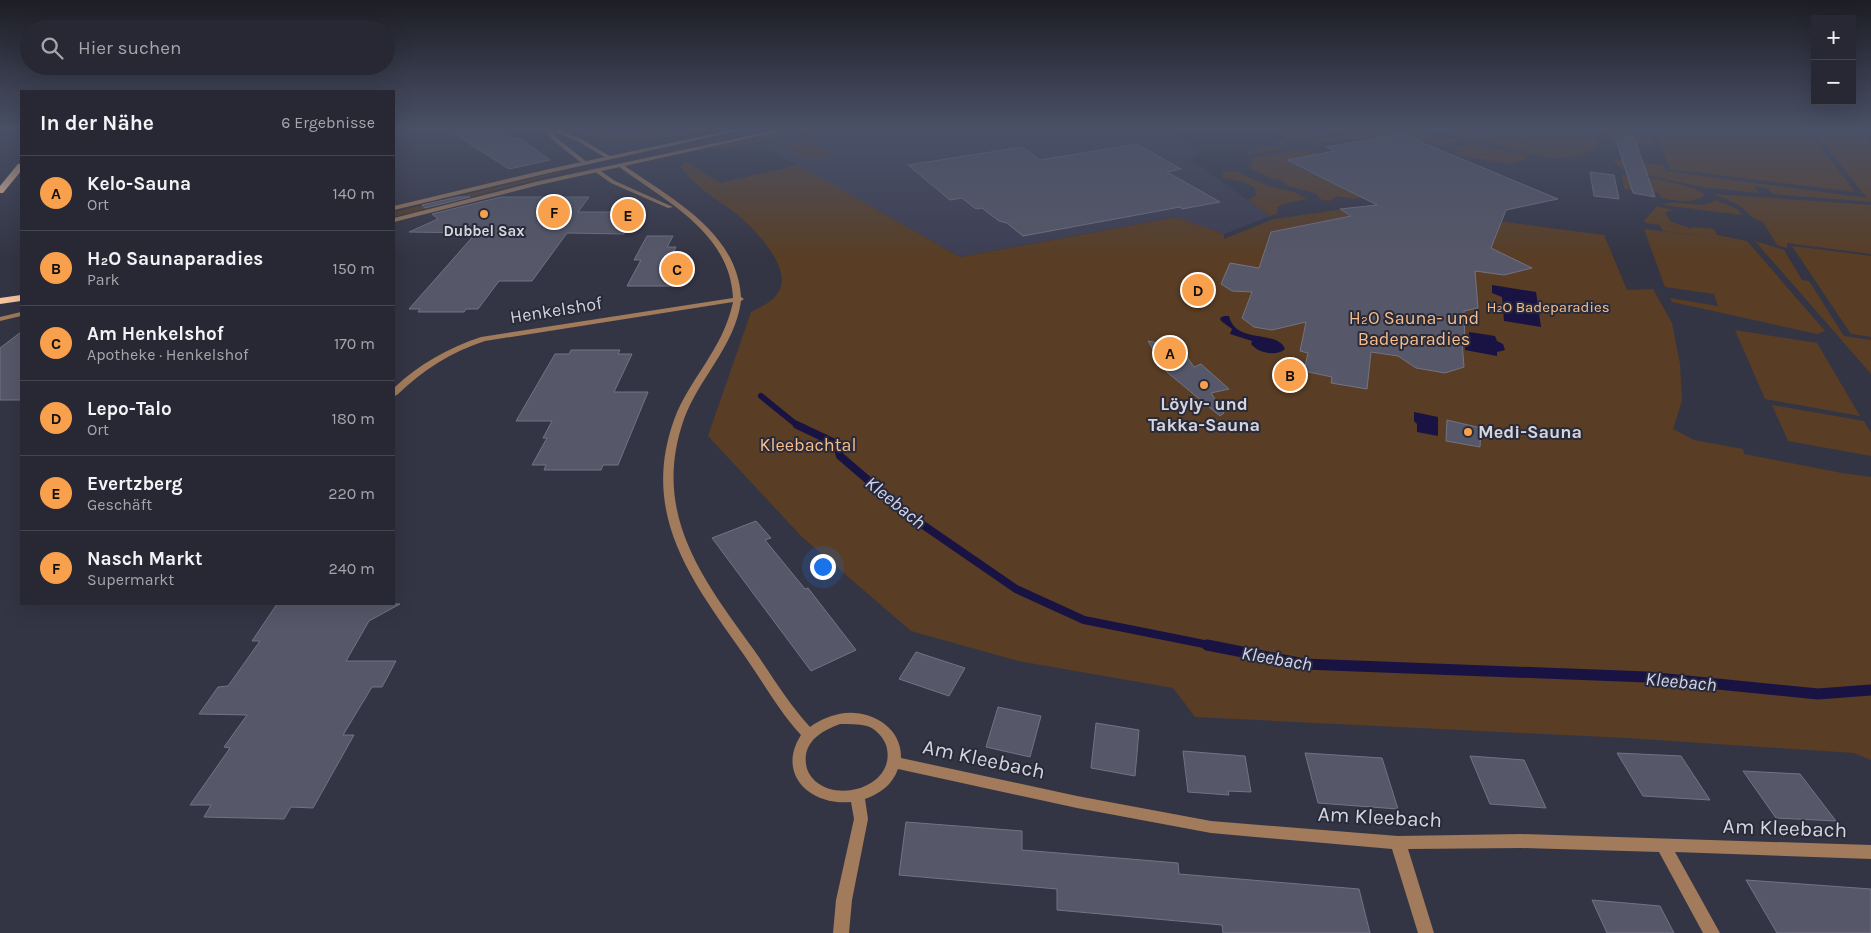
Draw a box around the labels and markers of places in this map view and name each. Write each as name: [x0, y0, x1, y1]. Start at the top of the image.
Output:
pin: F: [538, 193, 570, 231]
pin: E: [612, 196, 644, 234]
marker: Dubbel Sax: [478, 208, 490, 220]
place label: Dubbel Sax: [443, 222, 525, 240]
pin: C: [661, 250, 693, 288]
pin: D: [1182, 271, 1214, 309]
pin: A: [1154, 334, 1186, 372]
pin: B: [1274, 356, 1306, 394]
marker: Löyly- und Takka-Sauna: [1198, 379, 1210, 391]
place label: Löyly- und Takka-Sauna: [1148, 393, 1260, 436]
place label: Medi-Sauna: [1478, 421, 1582, 443]
marker: Medi-Sauna: [1462, 426, 1474, 438]

